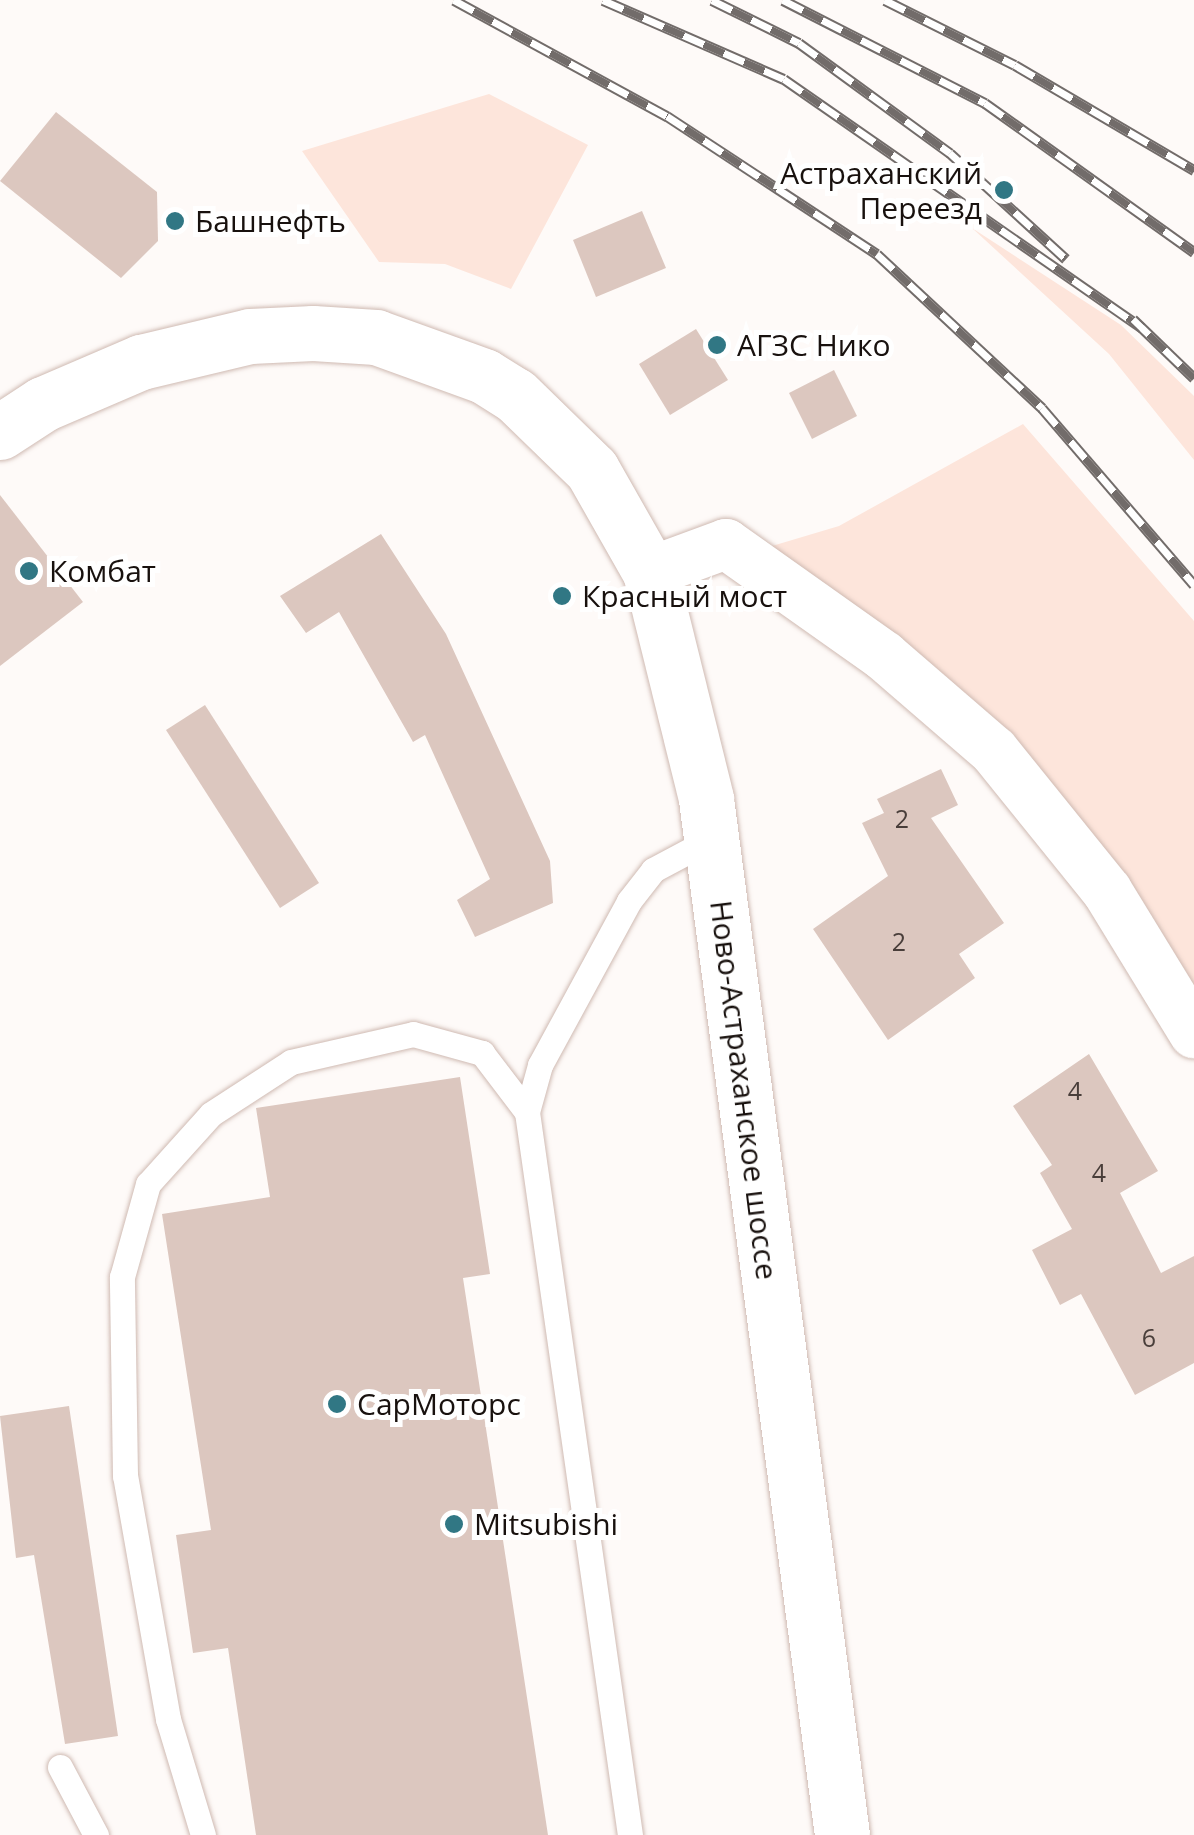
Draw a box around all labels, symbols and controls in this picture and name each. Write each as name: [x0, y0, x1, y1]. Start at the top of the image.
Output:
place label: Астраханский Переезд: [780, 155, 982, 226]
marker: Астраханский Переезд: [991, 177, 1017, 203]
place label: Башнефть: [195, 203, 346, 239]
marker: Башнефть: [164, 210, 186, 232]
place label: АГЗС Нико: [737, 327, 890, 363]
marker: АГЗС Нико: [706, 334, 728, 356]
place label: Комбат: [49, 553, 156, 589]
marker: Комбат: [18, 560, 40, 582]
place label: Красный мост: [582, 578, 787, 614]
marker: Красный мост: [551, 585, 573, 607]
house number: 2: [895, 803, 909, 833]
street label: Ново-Астраханское шоссе: [703, 898, 785, 1282]
house number: 2: [892, 926, 906, 956]
house number: 4: [1068, 1075, 1082, 1105]
house number: 4: [1092, 1157, 1106, 1187]
house number: 6: [1142, 1322, 1156, 1352]
place label: СарМоторс: [357, 1386, 521, 1422]
marker: СарМоторс: [326, 1393, 348, 1415]
place label: Mitsubishi: [474, 1506, 618, 1542]
marker: Mitsubishi: [443, 1513, 465, 1535]

